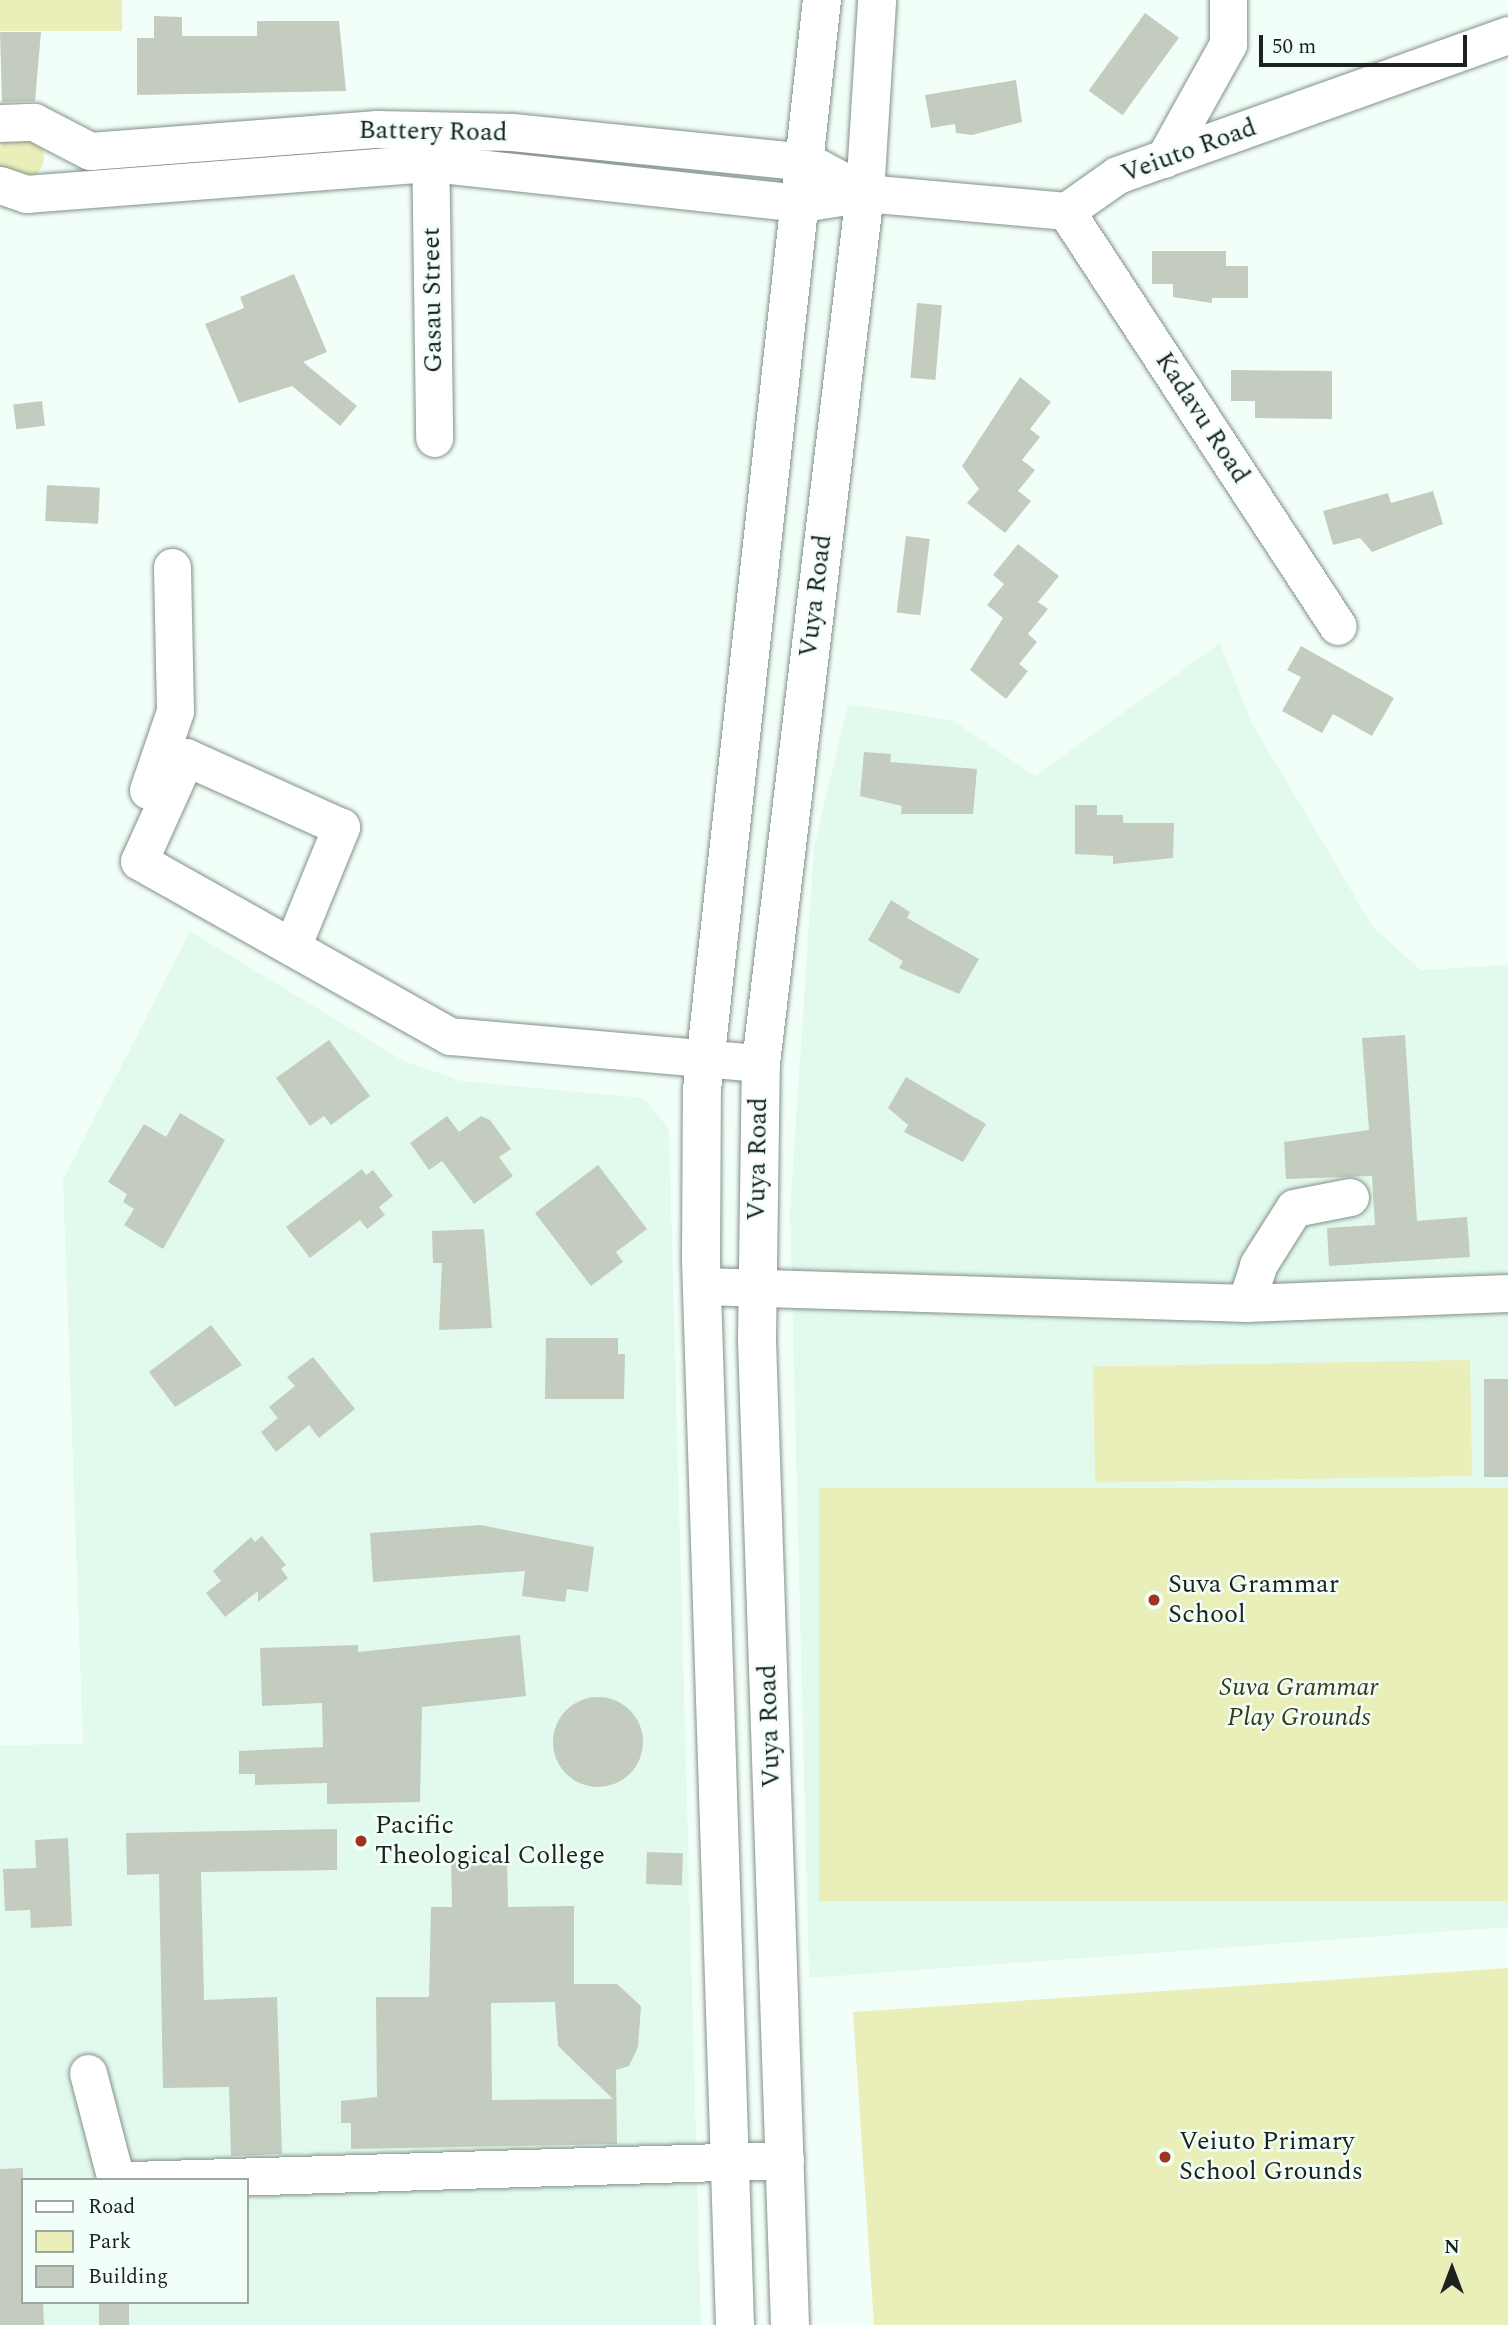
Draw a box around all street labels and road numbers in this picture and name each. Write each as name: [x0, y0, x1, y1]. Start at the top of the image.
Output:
street label: Veiuto Road: [1117, 112, 1261, 190]
street label: Battery Road: [358, 115, 508, 149]
street label: Gasau Street: [416, 227, 450, 373]
street label: Kadavu Road: [1148, 346, 1256, 490]
street label: Vuya Road: [793, 533, 839, 659]
street label: Vuya Road: [741, 1097, 775, 1221]
street label: Vuya Road: [752, 1664, 788, 1788]

